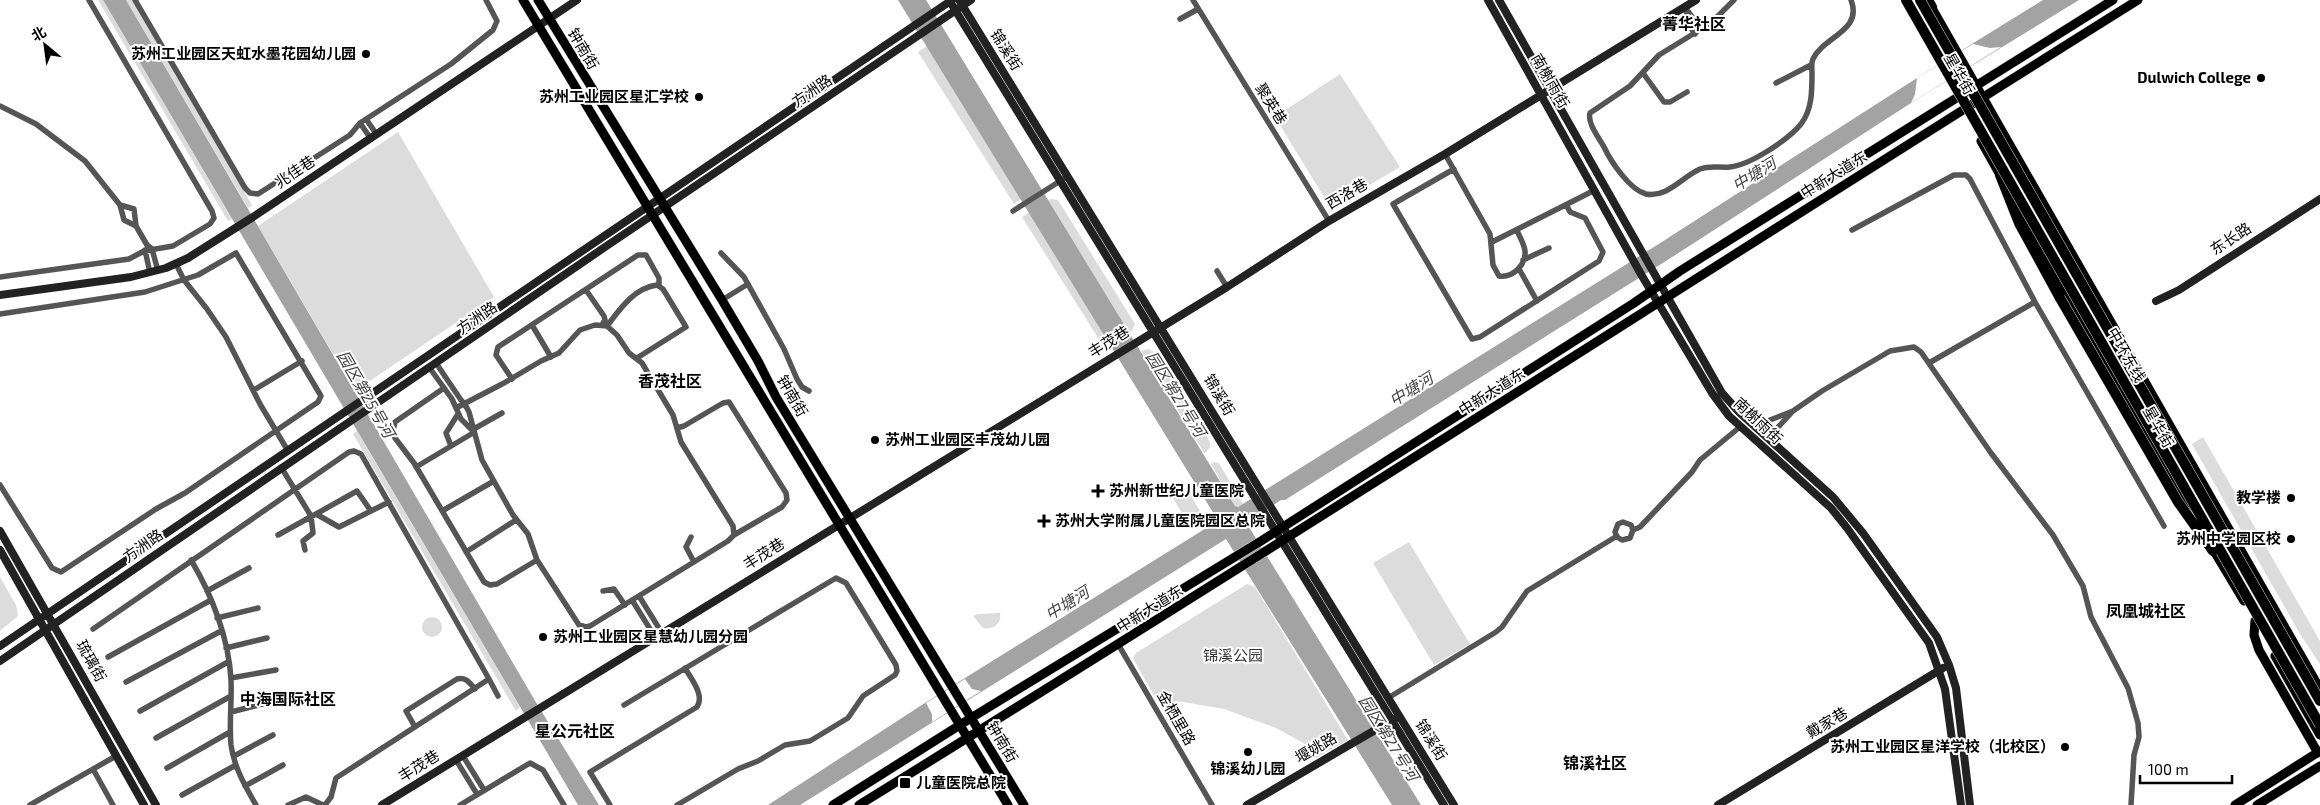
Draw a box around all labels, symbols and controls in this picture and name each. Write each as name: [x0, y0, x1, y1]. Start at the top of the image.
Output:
district label: 菁华社区: [1662, 14, 1726, 33]
north arrow: [20, 20, 70, 70]
text: 北: [28, 22, 49, 44]
street label: 钟南街: [565, 25, 603, 72]
street label: 锦溪街: [987, 26, 1026, 73]
place label: 苏州工业园区天虹水墨花园幼儿园: [131, 44, 356, 62]
marker: 苏州工业园区天虹水墨花园幼儿园: [360, 48, 372, 60]
street label: 南榭雨街: [1528, 50, 1574, 111]
street label: 星华街: [1941, 50, 1979, 97]
place label: Dulwich College: [2137, 68, 2251, 86]
street label: 方洲路: [788, 70, 835, 110]
marker: Dulwich College: [2255, 72, 2267, 84]
street label: 聚英巷: [1252, 80, 1291, 127]
place label: 苏州工业园区星汇学校: [539, 87, 689, 105]
marker: 苏州工业园区星汇学校: [693, 91, 705, 103]
street label: 中新大道东: [1797, 147, 1870, 202]
street label: 兆佳巷: [271, 151, 318, 191]
water label: 中塘河: [1728, 151, 1782, 194]
street label: 西洛巷: [1323, 174, 1370, 212]
street label: 东长路: [2207, 218, 2254, 258]
street label: 方洲路: [453, 297, 500, 337]
street label: 丰茂巷: [1085, 322, 1132, 361]
street label: 中环东线: [2104, 324, 2150, 385]
water label: 园区第25号河: [334, 347, 401, 443]
water label: 园区第27号河: [1143, 348, 1212, 442]
street label: 中新大道东: [1455, 364, 1528, 419]
water label: 中塘河: [1385, 366, 1439, 409]
district label: 香茂社区: [638, 371, 702, 390]
street label: 锦溪街: [1201, 371, 1239, 418]
street label: 钟南街: [774, 372, 812, 419]
street label: 南榭雨街: [1731, 393, 1787, 447]
street label: 星华街: [2140, 403, 2178, 450]
place label: 苏州工业园区丰茂幼儿园: [885, 430, 1050, 448]
marker: 苏州工业园区丰茂幼儿园: [869, 434, 881, 446]
place label: 苏州新世纪儿童医院: [1109, 481, 1244, 499]
marker: 苏州新世纪儿童医院: [1091, 484, 1105, 498]
place label: 教学楼: [2236, 488, 2281, 506]
marker: 教学楼: [2285, 492, 2297, 504]
place label: 苏州大学附属儿童医院园区总院: [1055, 511, 1265, 529]
marker: 苏州大学附属儿童医院园区总院: [1037, 514, 1051, 528]
street label: 方洲路: [119, 525, 166, 565]
place label: 苏州中学园区校: [2176, 529, 2281, 547]
marker: 苏州中学园区校: [2285, 533, 2297, 545]
street label: 丰茂巷: [740, 534, 787, 573]
water label: 中塘河: [1041, 580, 1095, 623]
street label: 中新大道东: [1113, 581, 1186, 636]
district label: 凤凰城社区: [2106, 601, 2186, 620]
place label: 苏州工业园区星慧幼儿园分园: [553, 627, 748, 645]
marker: 苏州工业园区星慧幼儿园分园: [537, 631, 549, 643]
street label: 琉璃街: [73, 636, 111, 685]
park label: 锦溪公园: [1203, 646, 1263, 664]
street label: 金栖里路: [1154, 687, 1200, 748]
district label: 中海国际社区: [240, 689, 336, 708]
water label: 园区第27号河: [1356, 692, 1425, 786]
street label: 戴家巷: [1803, 703, 1850, 741]
street label: 锦溪街: [1412, 716, 1451, 763]
street label: 钟南街: [984, 718, 1022, 765]
district label: 星公元社区: [535, 721, 615, 740]
street label: 堰姚路: [1292, 728, 1339, 766]
place label: 苏州工业园区星洋学校（北校区）: [1830, 737, 2055, 755]
marker: 苏州工业园区星洋学校（北校区）: [2059, 741, 2071, 753]
street label: 丰茂巷: [395, 746, 442, 785]
marker: 锦溪幼儿园: [1242, 746, 1254, 758]
scale bar: [2140, 752, 2232, 784]
district label: 锦溪社区: [1563, 753, 1627, 772]
place label: 锦溪幼儿园: [1210, 759, 1286, 777]
text: 100 m: [2148, 760, 2189, 778]
place label: 儿童医院总院: [916, 773, 1006, 791]
marker: 儿童医院总院: [898, 776, 912, 790]

